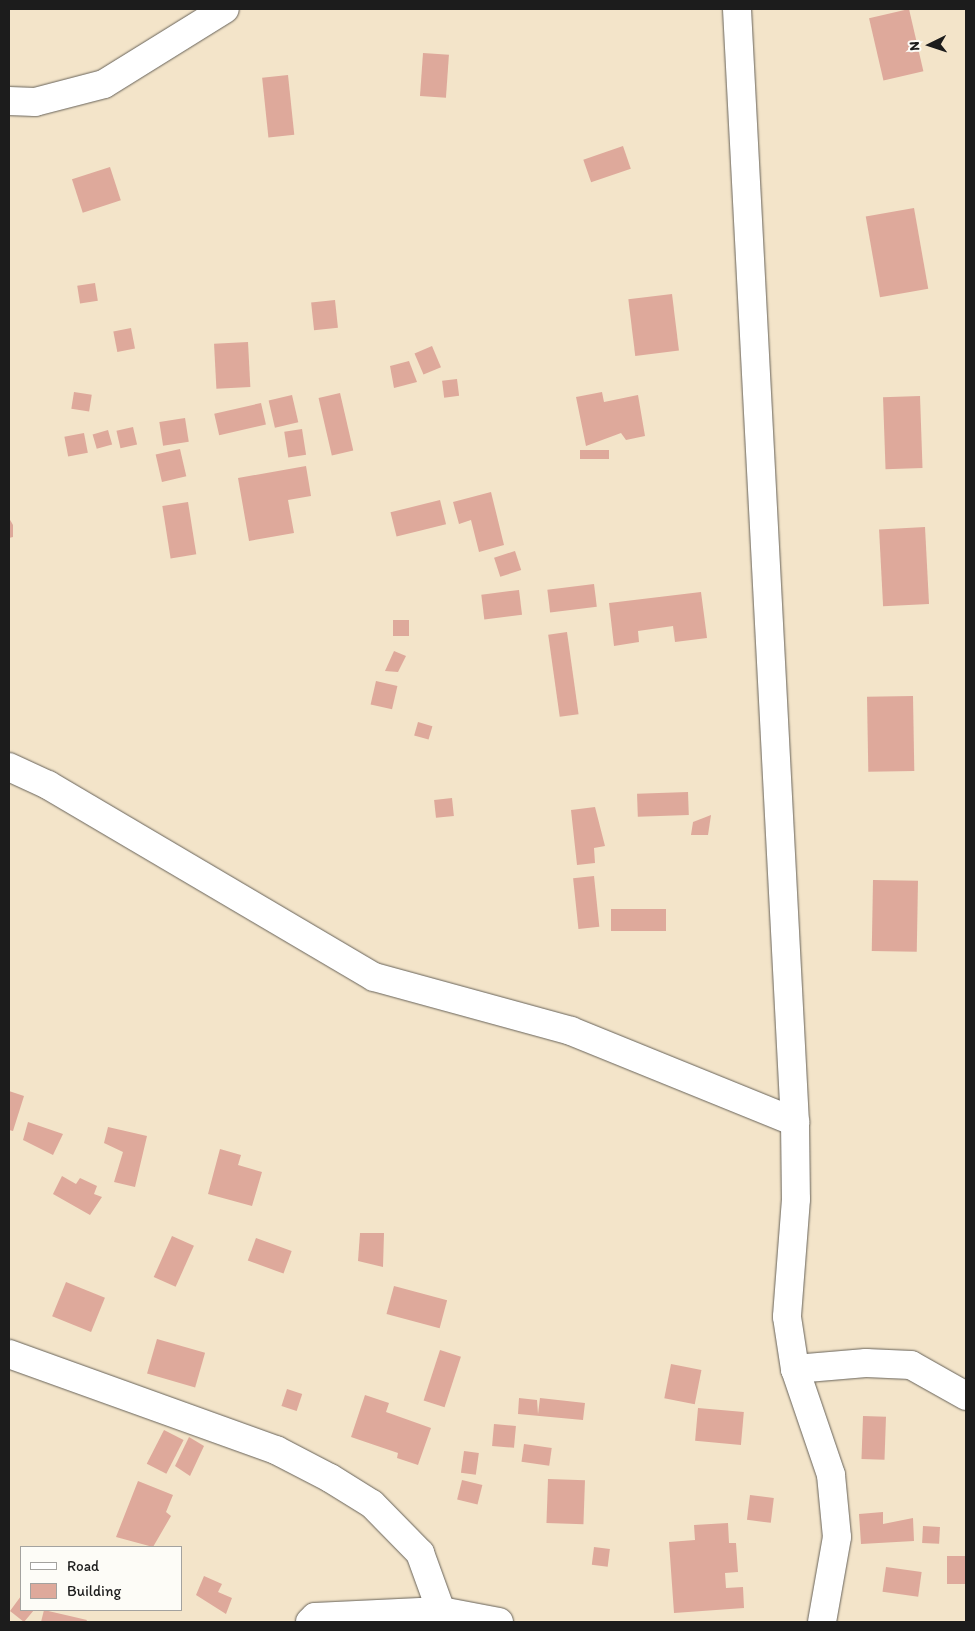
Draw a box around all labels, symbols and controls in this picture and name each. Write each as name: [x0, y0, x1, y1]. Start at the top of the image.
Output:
north arrow: [905, 20, 955, 70]
text: N: [906, 41, 923, 51]
legend: [20, 1546, 182, 1611]
text: Road: [67, 1557, 99, 1575]
text: Building: [67, 1582, 121, 1600]

